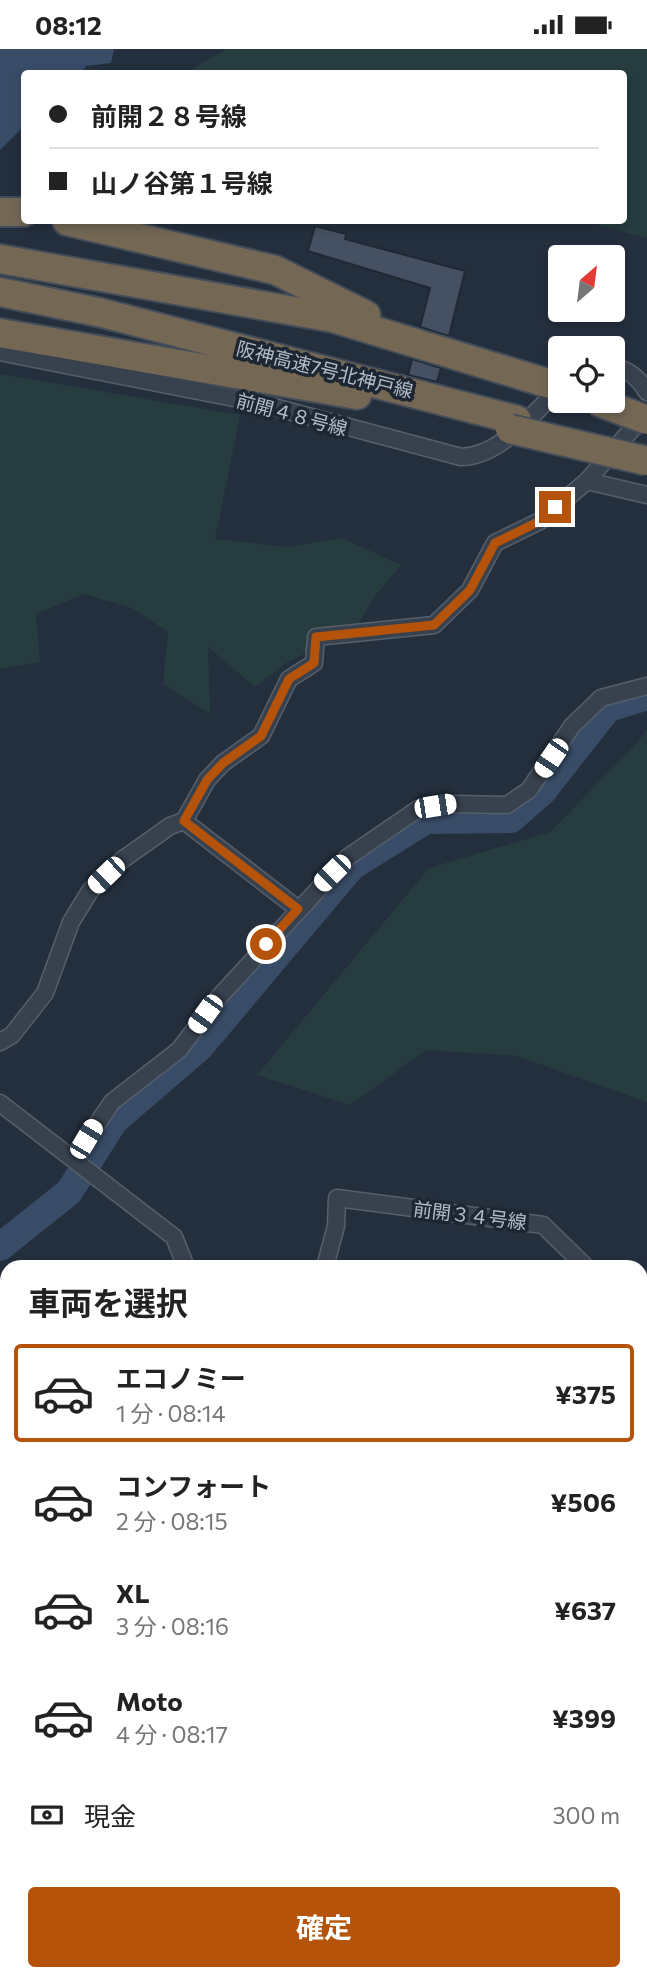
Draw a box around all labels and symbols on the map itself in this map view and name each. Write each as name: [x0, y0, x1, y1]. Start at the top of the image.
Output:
north arrow: [548, 245, 625, 322]
street label: 阪神高速7号北神戸線: [234, 336, 416, 402]
street label: 前開４８号線: [234, 388, 350, 440]
route end: [539, 491, 571, 523]
car: [531, 735, 572, 781]
car: [413, 792, 458, 820]
car: [310, 851, 355, 895]
car: [84, 853, 129, 897]
route start: [250, 928, 282, 960]
car: [185, 991, 226, 1037]
car: [67, 1116, 106, 1162]
street label: 前開３４号線: [412, 1197, 528, 1233]

